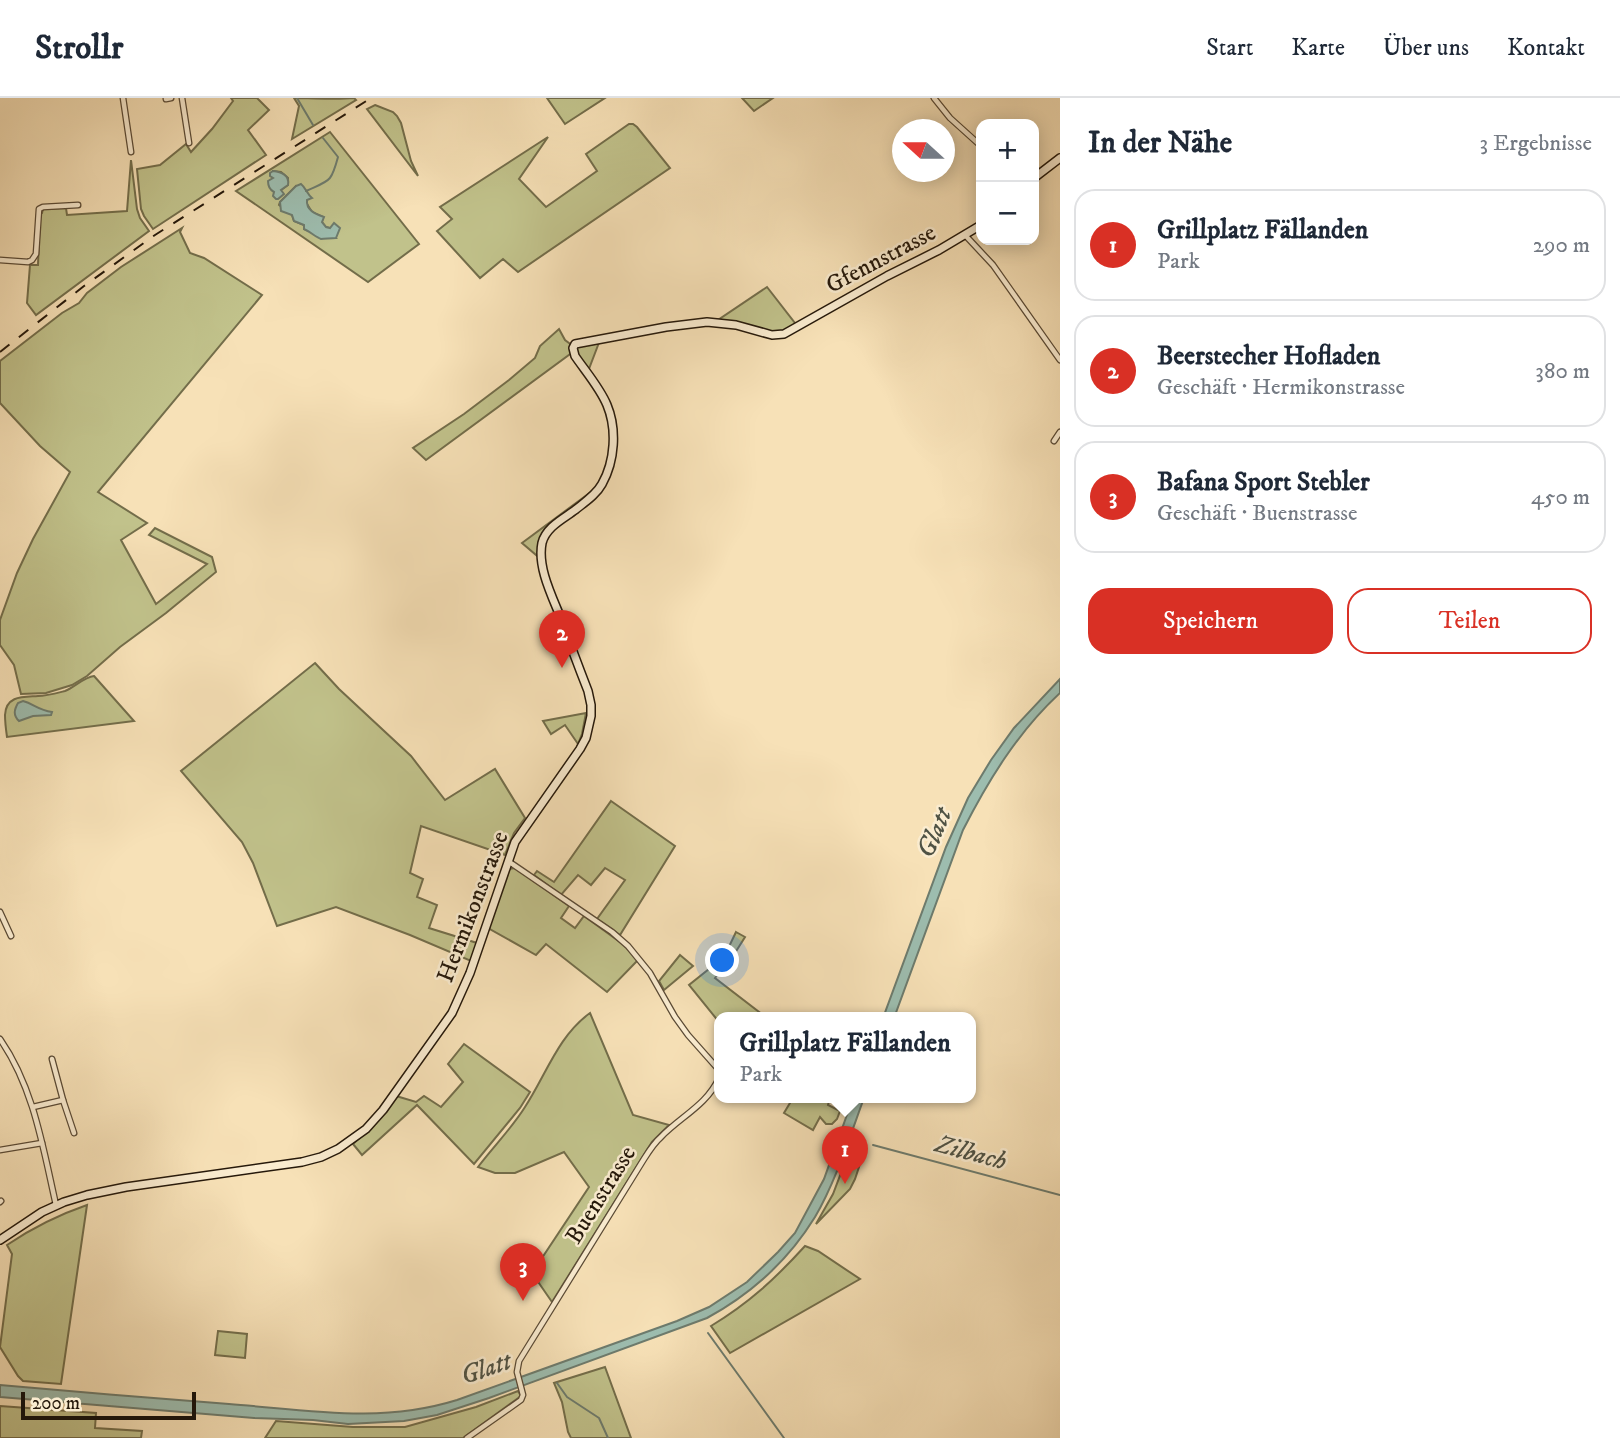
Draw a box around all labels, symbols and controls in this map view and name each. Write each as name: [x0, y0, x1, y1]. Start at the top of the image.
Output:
text: Strollr: [35, 28, 123, 69]
text: Start: [1206, 33, 1253, 63]
text: Karte: [1291, 33, 1345, 63]
text: Über uns: [1383, 33, 1469, 63]
text: Kontakt: [1507, 33, 1585, 63]
north arrow: [892, 119, 955, 182]
map controls: [976, 119, 1039, 245]
button: +: [976, 119, 1039, 182]
text: In der Nähe: [1088, 125, 1232, 162]
text: 3 Ergebnisse: [1479, 129, 1592, 158]
button: −: [976, 182, 1039, 245]
text: Grillplatz Fällanden: [1157, 214, 1368, 247]
street label: Gfennstrasse: [821, 218, 941, 300]
text: 1: [1109, 231, 1117, 260]
text: 290 m: [1533, 231, 1590, 260]
text: Park: [1157, 247, 1200, 276]
text: Beerstecher Hofladen: [1157, 340, 1380, 373]
text: 2: [1107, 357, 1119, 386]
text: 380 m: [1535, 357, 1590, 386]
text: Geschäft · Hermikonstrasse: [1157, 373, 1405, 402]
text: Bafana Sport Stebler: [1157, 466, 1370, 499]
text: 3: [1109, 483, 1117, 512]
text: 450 m: [1531, 483, 1590, 512]
text: Geschäft · Buenstrasse: [1157, 499, 1358, 528]
button: Speichern: [1088, 588, 1333, 654]
button: Teilen: [1347, 588, 1592, 654]
pin: 2: [539, 610, 585, 668]
water label: Glatt: [910, 801, 961, 863]
street label: Hermikonstrasse: [430, 827, 516, 987]
your location: [705, 943, 739, 977]
popup: [714, 1012, 976, 1103]
text: Grillplatz Fällanden: [739, 1027, 951, 1060]
text: Park: [739, 1060, 782, 1089]
pin: 1: [822, 1126, 868, 1184]
water label: Zilbach: [930, 1127, 1011, 1178]
street label: Buenstrasse: [559, 1140, 643, 1250]
pin: 3: [500, 1243, 546, 1301]
water label: Glatt: [456, 1344, 518, 1393]
scale bar: [21, 1389, 196, 1421]
text: 200 m: [32, 1392, 80, 1415]

